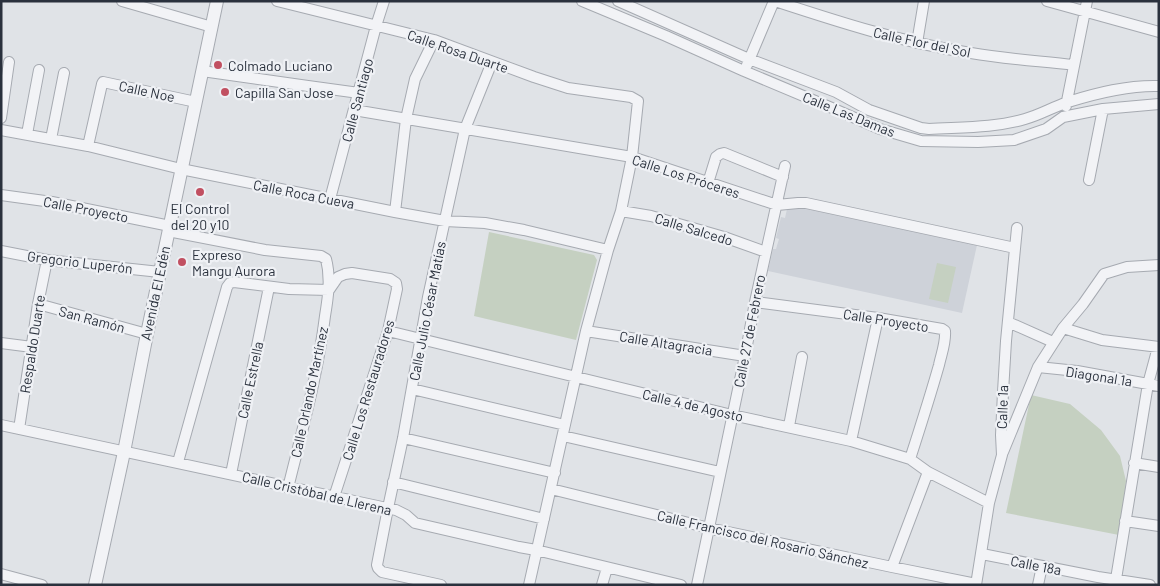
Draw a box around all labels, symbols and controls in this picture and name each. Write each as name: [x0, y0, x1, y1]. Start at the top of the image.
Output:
street label: Calle Flor del Sol: [872, 23, 972, 61]
street label: Calle Rosa Duarte: [405, 26, 511, 76]
street label: Calle Santiago: [338, 56, 376, 144]
place label: Colmado Luciano: [228, 57, 333, 74]
marker: Colmado Luciano: [212, 59, 224, 71]
street label: Calle Noe: [117, 77, 177, 105]
place label: Capilla San Jose: [235, 84, 334, 101]
marker: Capilla San Jose: [219, 86, 231, 98]
street label: Calle Las Damas: [800, 88, 898, 140]
street label: Calle Los Próceres: [630, 151, 742, 201]
street label: Calle Roca Cueva: [252, 176, 356, 212]
marker: El Control del 20 y10: [194, 186, 206, 198]
street label: Calle Proyecto: [42, 192, 130, 226]
place label: El Control del 20 y10: [170, 200, 230, 233]
street label: Calle Salcedo: [653, 209, 735, 249]
street label: Calle Julio César Matías: [405, 240, 449, 382]
street label: Avenida El Edén: [137, 244, 173, 342]
place label: Expreso Mangu Aurora: [192, 246, 275, 279]
street label: Gregorio Luperón: [26, 247, 134, 277]
marker: Expreso Mangu Aurora: [176, 256, 188, 268]
street label: Calle 27 de Febrero: [730, 273, 768, 389]
street label: Respaldo Duarte: [16, 294, 48, 394]
street label: San Ramón: [57, 302, 127, 336]
street label: Calle Proyecto: [842, 305, 930, 335]
street label: Calle Los Restauradores: [338, 317, 398, 462]
street label: Calle Orlando Martínez: [287, 325, 331, 459]
street label: Calle Altagracia: [618, 327, 714, 359]
street label: Calle Estrella: [234, 340, 266, 420]
street label: Diagonal 1a: [1064, 362, 1134, 390]
street label: Calle 4 de Agosto: [641, 385, 745, 425]
street label: Calle 1a: [993, 385, 1011, 429]
street label: Calle Cristóbal de Llerena: [241, 468, 393, 518]
street label: Calle Francisco del Rosario Sánchez: [656, 506, 870, 572]
street label: Calle 18a: [1009, 552, 1063, 578]

